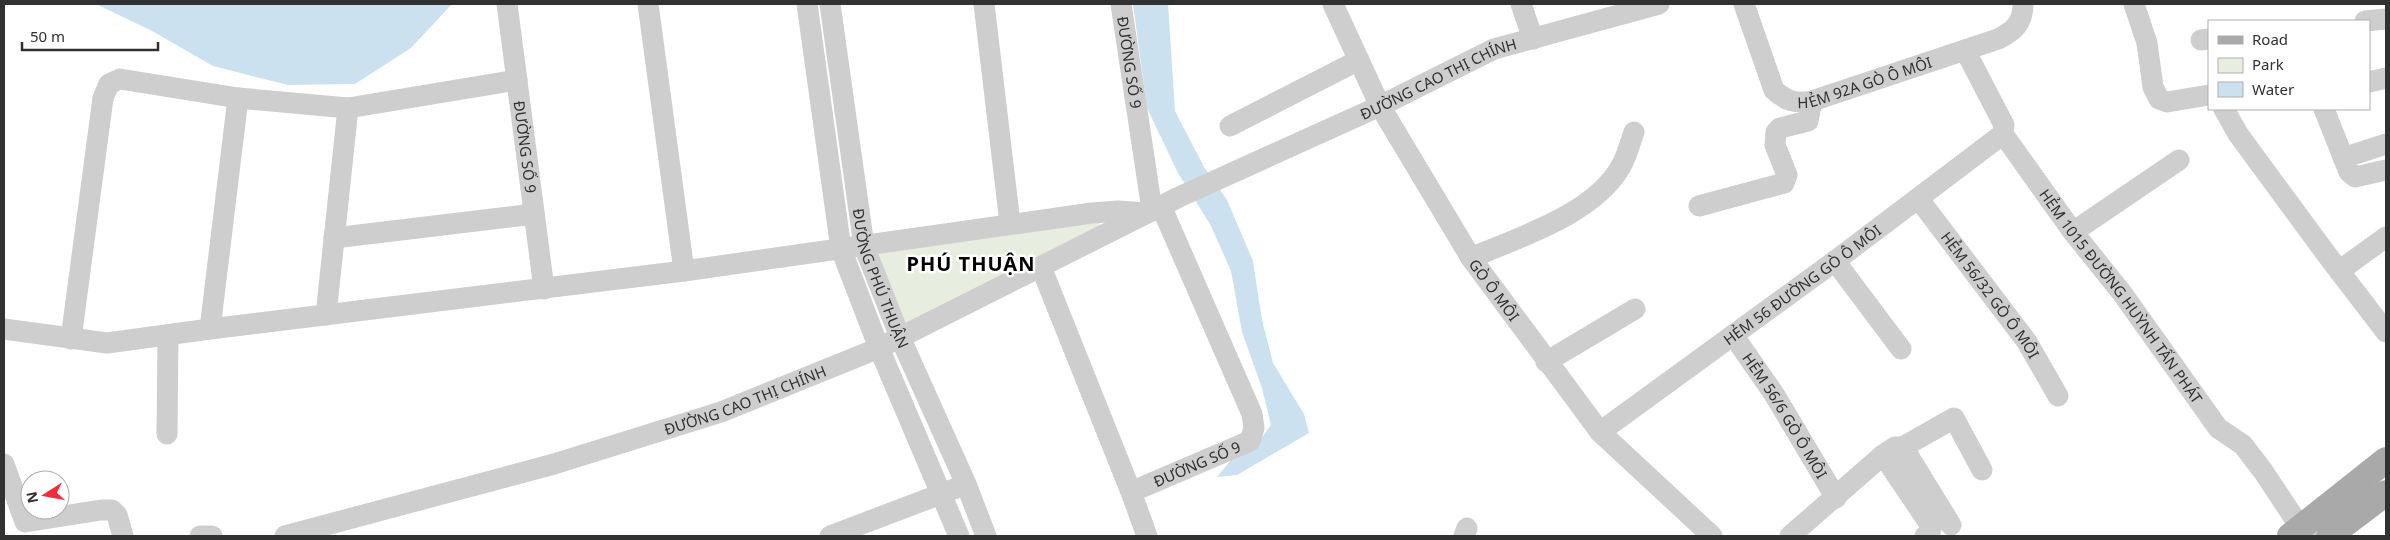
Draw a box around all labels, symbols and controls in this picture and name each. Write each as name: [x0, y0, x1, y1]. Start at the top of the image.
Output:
street label: ĐƯỜNG SỐ 9: [1113, 15, 1147, 110]
scale bar: [22, 20, 159, 52]
legend: [2208, 20, 2370, 110]
text: 50 m: [30, 26, 65, 46]
text: Road: [2252, 29, 2288, 49]
street label: ĐƯỜNG CAO THỊ CHÍNH: [1357, 33, 1519, 124]
street label: HẺM 92A GÒ Ô MÔI: [1797, 52, 1934, 112]
text: Park: [2252, 54, 2284, 74]
text: Water: [2252, 79, 2294, 99]
street label: ĐƯỜNG SỐ 9: [510, 99, 541, 194]
street label: HẺM 1015 ĐƯỜNG HUỲNH TẤN PHÁT: [2035, 185, 2207, 408]
street label: ĐƯỜNG PHÚ THUẬN: [849, 207, 914, 351]
street label: HẺM 56 ĐƯỜNG GÒ Ô MÔI: [1719, 220, 1885, 349]
street label: HẺM 56/32 GÒ Ô MÔI: [1937, 227, 2044, 362]
district label: PHÚ THUẬN: [907, 250, 1035, 277]
street label: GÒ Ô MÔI: [1465, 255, 1524, 325]
street label: HẺM 56/6 GÒ Ô MÔI: [1738, 349, 1832, 482]
street label: ĐƯỜNG CAO THỊ CHÍNH: [662, 361, 829, 439]
street label: ĐƯỜNG SỐ 9: [1150, 436, 1244, 491]
north arrow: [20, 470, 70, 520]
text: N: [21, 490, 42, 505]

